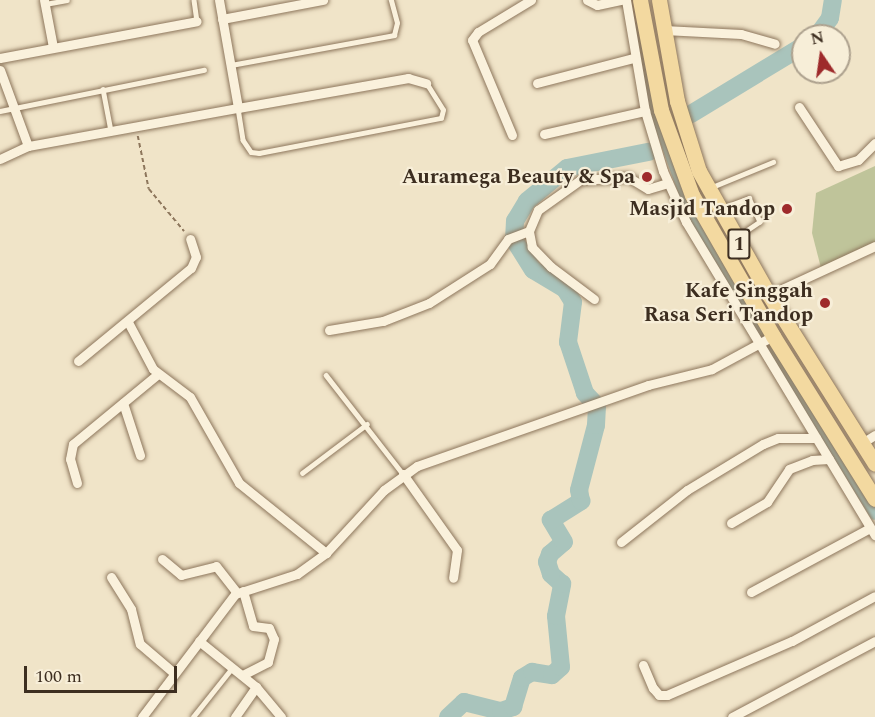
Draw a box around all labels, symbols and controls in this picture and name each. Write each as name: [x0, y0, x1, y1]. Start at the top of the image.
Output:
north arrow: [791, 24, 851, 84]
text: N: [808, 25, 826, 52]
place label: Auramega Beauty & Spa: [402, 164, 635, 190]
marker: Auramega Beauty & Spa: [640, 170, 654, 184]
place label: Masjid Tandop: [629, 196, 775, 222]
marker: Masjid Tandop: [780, 202, 794, 216]
road number: 1: [727, 227, 751, 261]
place label: Kafe Singgah Rasa Seri Tandop: [644, 278, 813, 328]
marker: Kafe Singgah Rasa Seri Tandop: [818, 296, 832, 310]
scale bar: [27, 654, 180, 692]
text: 100 m: [35, 663, 82, 690]

